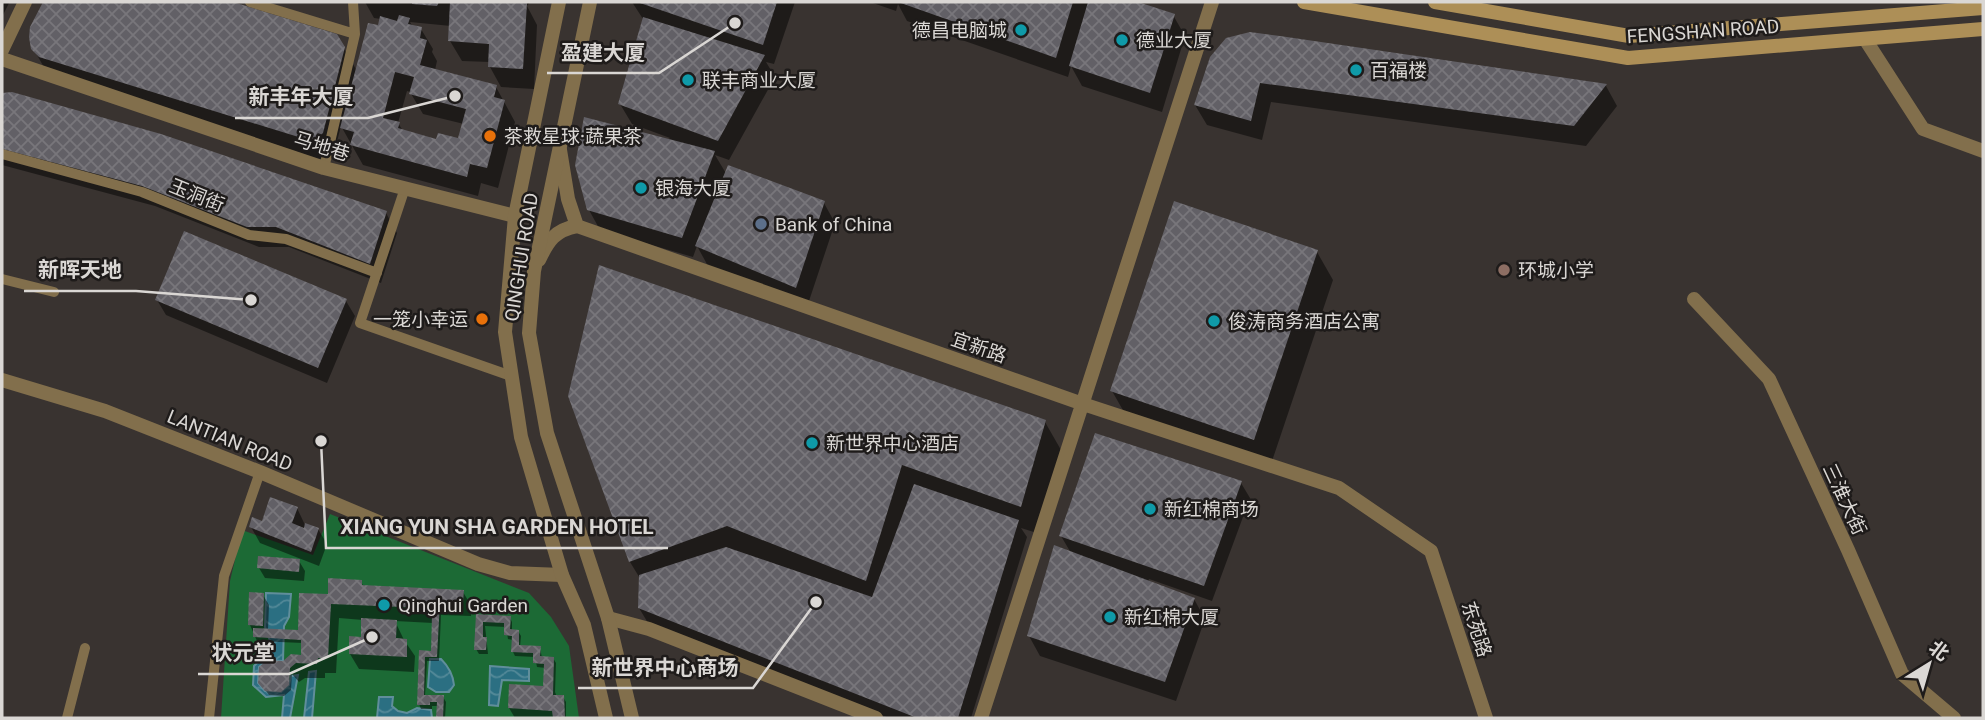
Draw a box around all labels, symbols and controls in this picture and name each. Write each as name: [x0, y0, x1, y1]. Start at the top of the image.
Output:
street label: FENGSHAN ROAD: [1626, 15, 1780, 48]
place label: 德昌电脑城: [912, 19, 1007, 42]
marker: 德昌电脑城: [1013, 22, 1029, 38]
place label: 德业大厦: [1136, 29, 1212, 52]
callout: 盈建大厦: [547, 31, 659, 73]
marker: 德业大厦: [1114, 32, 1130, 48]
text: 盈建大厦: [561, 41, 645, 65]
place label: 百福楼: [1370, 59, 1427, 82]
marker: 百福楼: [1348, 62, 1364, 78]
place label: 联丰商业大厦: [702, 69, 816, 92]
marker: 联丰商业大厦: [680, 72, 696, 88]
callout: 新丰年大厦: [235, 76, 368, 118]
text: 新丰年大厦: [249, 85, 354, 109]
place label: 茶救星球·蔬果茶: [504, 125, 642, 148]
street label: 马地巷: [291, 127, 352, 166]
marker: 茶救星球·蔬果茶: [482, 128, 498, 144]
street label: 玉洞街: [166, 174, 228, 217]
place label: 银海大厦: [655, 177, 731, 200]
marker: 银海大厦: [633, 180, 649, 196]
street label: QINGHUI ROAD: [500, 191, 543, 323]
place label: Bank of China: [775, 213, 892, 236]
marker: Bank of China: [753, 216, 769, 232]
callout: 新晖天地: [24, 249, 136, 291]
text: 新晖天地: [38, 258, 122, 282]
place label: 环城小学: [1518, 259, 1594, 282]
marker: 环城小学: [1496, 262, 1512, 278]
place label: 一笼小幸运: [373, 308, 468, 331]
place label: 俊涛商务酒店公寓: [1228, 310, 1380, 333]
marker: 一笼小幸运: [474, 311, 490, 327]
marker: 俊涛商务酒店公寓: [1206, 313, 1222, 329]
street label: 宜新路: [948, 327, 1010, 368]
street label: LANTIAN ROAD: [164, 405, 296, 476]
place label: 新世界中心酒店: [826, 432, 959, 455]
marker: 新世界中心酒店: [804, 435, 820, 451]
street label: 三淮大街: [1818, 460, 1871, 539]
place label: 新红棉商场: [1164, 498, 1259, 521]
marker: 新红棉商场: [1142, 501, 1158, 517]
callout: XIANG YUN SHA GARDEN HOTEL: [326, 506, 668, 548]
text: XIANG YUN SHA GARDEN HOTEL: [340, 515, 654, 539]
place label: Qinghui Garden: [398, 594, 528, 617]
marker: Qinghui Garden: [376, 597, 392, 613]
street label: 东苑路: [1457, 598, 1496, 660]
place label: 新红棉大厦: [1124, 606, 1219, 629]
marker: 新红棉大厦: [1102, 609, 1118, 625]
north arrow: [1894, 629, 1964, 699]
callout: 状元堂: [198, 632, 289, 674]
text: 北: [1924, 636, 1953, 666]
text: 状元堂: [212, 641, 275, 665]
callout: 新世界中心商场: [578, 646, 753, 688]
text: 新世界中心商场: [592, 656, 739, 680]

